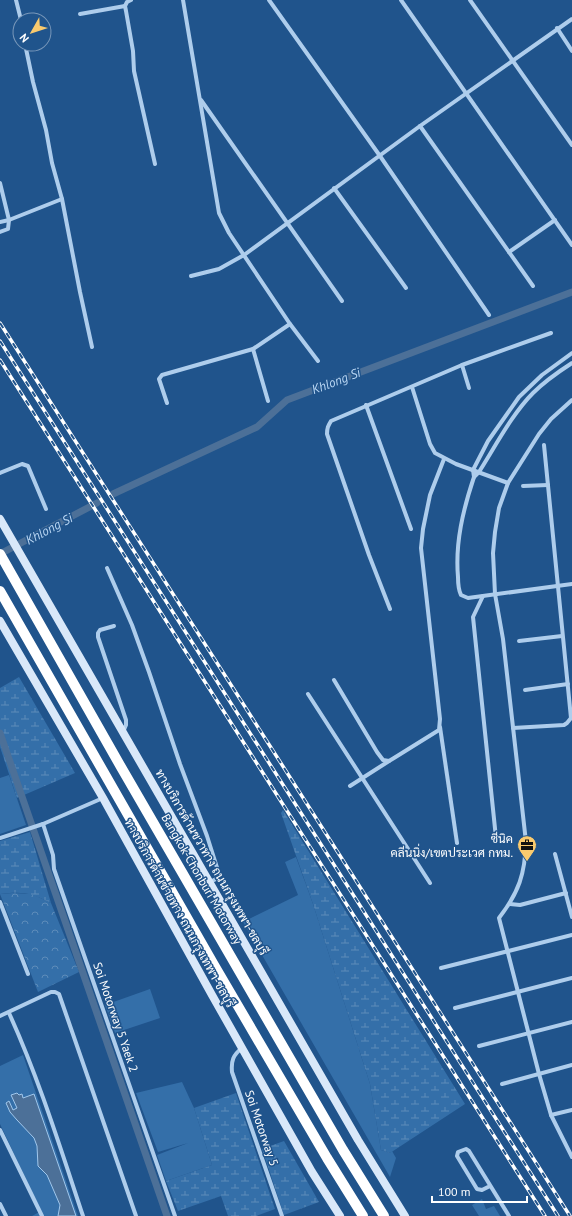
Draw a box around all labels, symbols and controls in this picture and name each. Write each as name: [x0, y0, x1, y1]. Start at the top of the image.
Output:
north arrow: [12, 12, 52, 52]
text: N: [17, 31, 32, 46]
water label: Khlong Si: [309, 364, 363, 398]
water label: Khlong Si: [22, 509, 76, 549]
street label: ทางบริการด้านขวาทาง ถนนกรุงเทพฯ-ชลบุรี: [151, 766, 272, 959]
street label: Bangkok-Chonburi Motorway: [158, 811, 246, 947]
street label: ทางบริการด้านซ้ายทาง ถนนกรุงเทพฯ-ชลบุรี: [120, 816, 238, 1011]
place label: ซีนิค คลีนนิ่ง/เขตประเวศ กทม.: [391, 831, 513, 860]
office icon: ซีนิค คลีนนิ่ง/เขตประเวศ กทม.: [516, 834, 538, 862]
street label: Soi Motorway 5 Yaek 2: [90, 960, 142, 1074]
street label: Soi Motorway 5: [242, 1088, 282, 1168]
scale bar: [432, 1178, 527, 1204]
text: 100 m: [438, 1184, 471, 1199]

